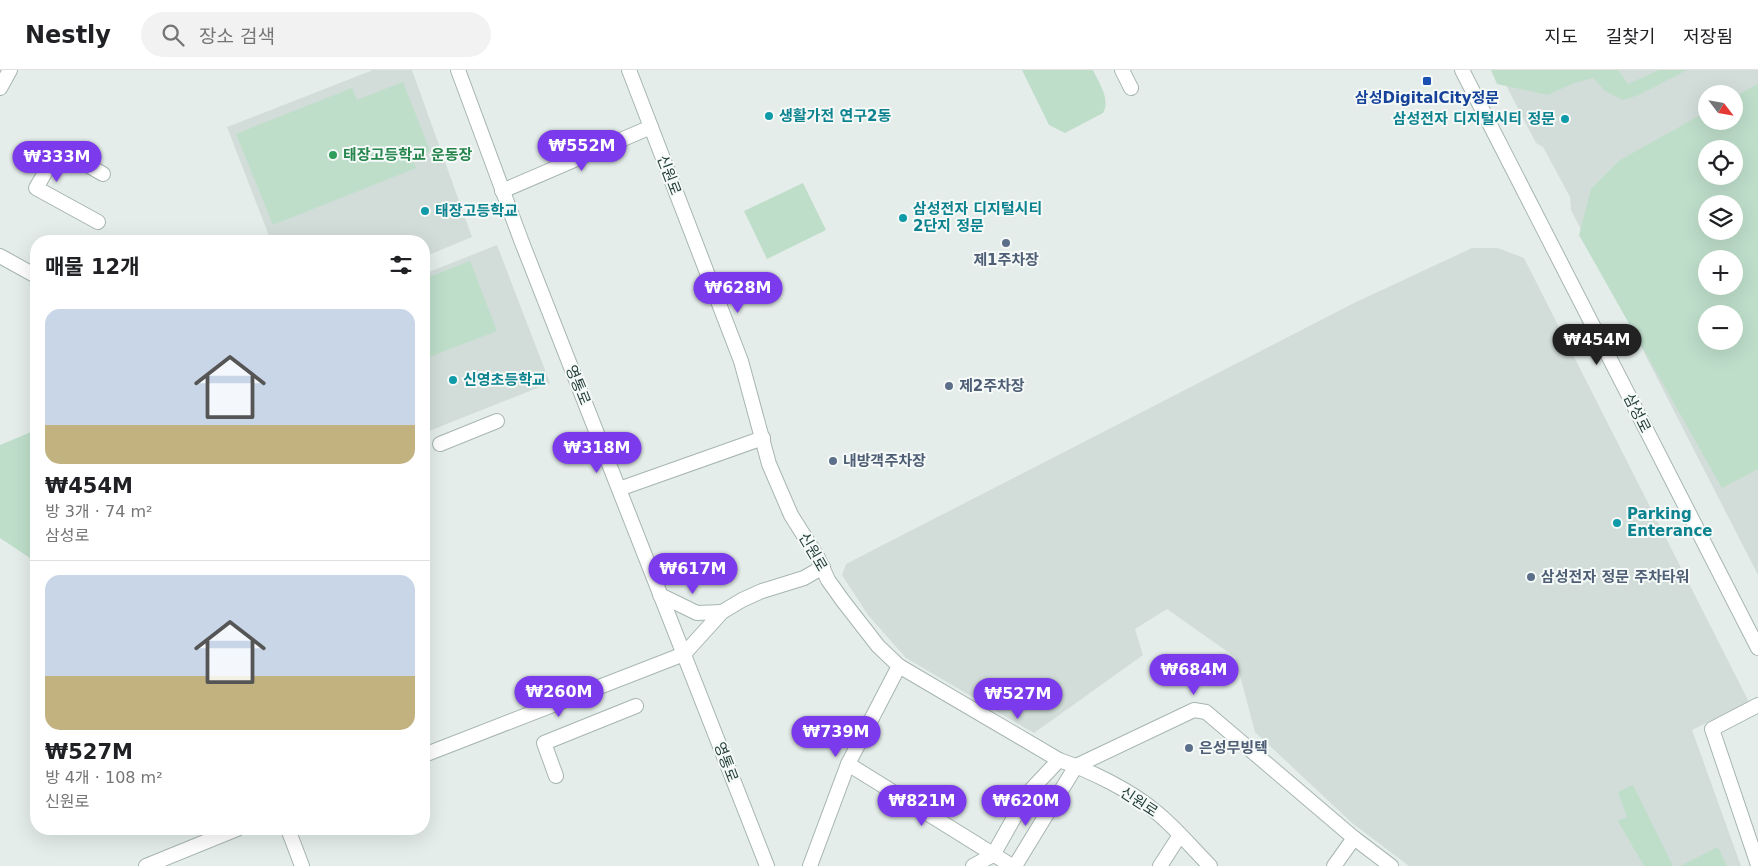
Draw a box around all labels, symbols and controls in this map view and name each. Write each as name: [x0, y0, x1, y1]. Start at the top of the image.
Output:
search box: [141, 12, 491, 57]
text: Nestly: [25, 21, 111, 49]
icon: search: [159, 21, 187, 49]
text: 장소 검색: [199, 25, 275, 47]
text: 지도: [1545, 26, 1578, 47]
text: 길찾기: [1606, 26, 1655, 47]
text: 저장됨: [1683, 26, 1733, 47]
marker: 삼성DigitalCity정문: [1421, 75, 1433, 87]
north arrow: [1698, 85, 1742, 130]
map controls: [1698, 85, 1743, 350]
place label: 삼성DigitalCity정문: [1355, 89, 1499, 107]
place label: 생활가전 연구2동: [779, 107, 891, 125]
marker: 생활가전 연구2동: [763, 110, 775, 122]
place label: 삼성전자 디지털시티 정문: [1393, 110, 1555, 128]
marker: 삼성전자 디지털시티 정문: [1559, 113, 1571, 125]
pin: ₩552M: [547, 129, 617, 172]
text: ₩552M: [549, 136, 615, 155]
pin: ₩333M: [22, 140, 92, 183]
button: locate: [1698, 140, 1743, 185]
place label: 태장고등학교 운동장: [343, 146, 473, 164]
text: ₩333M: [24, 147, 90, 166]
marker: 태장고등학교 운동장: [327, 149, 339, 161]
street label: 신원로: [653, 152, 685, 198]
button: layers: [1698, 195, 1743, 240]
place label: 삼성전자 디지털시티 2단지 정문: [913, 200, 1042, 235]
place label: 태장고등학교: [435, 202, 518, 220]
marker: 태장고등학교: [419, 205, 431, 217]
marker: 삼성전자 디지털시티 2단지 정문: [897, 212, 909, 224]
marker: 제1주차장: [1000, 237, 1012, 249]
button: +: [1698, 250, 1743, 295]
icon: filters: [387, 251, 415, 279]
place label: 제1주차장: [973, 251, 1039, 269]
text: 매물 12개: [45, 255, 140, 279]
pin: ₩628M: [703, 272, 773, 314]
text: ₩628M: [705, 278, 771, 297]
button: −: [1698, 305, 1743, 350]
pin: ₩454M: [1562, 324, 1632, 366]
text: ₩454M: [1564, 330, 1630, 349]
icon: home: [185, 342, 275, 432]
street label: 영통로: [562, 362, 594, 408]
place label: 신영초등학교: [463, 371, 546, 389]
marker: 신영초등학교: [447, 374, 459, 386]
place label: 제2주차장: [959, 377, 1025, 395]
marker: 제2주차장: [943, 380, 955, 392]
street label: 삼성로: [1620, 390, 1654, 436]
pin: ₩318M: [562, 432, 632, 474]
text: ₩318M: [564, 438, 630, 457]
place label: 내방객주차장: [843, 452, 926, 470]
marker: 내방객주차장: [827, 455, 839, 467]
text: ₩454M: [45, 474, 133, 498]
text: 방 3개 · 74 m²: [45, 502, 152, 521]
place label: Parking Enterance: [1627, 505, 1713, 540]
marker: Parking Enterance: [1611, 517, 1623, 529]
text: 삼성로: [45, 526, 89, 545]
street label: 신원로: [795, 530, 831, 574]
pin: ₩617M: [658, 552, 728, 595]
text: ₩617M: [660, 559, 726, 578]
place label: 삼성전자 정문 주차타워: [1541, 568, 1689, 586]
marker: 삼성전자 정문 주차타워: [1525, 571, 1537, 583]
icon: home: [185, 607, 275, 697]
pin: ₩684M: [1159, 654, 1229, 696]
text: ₩684M: [1161, 660, 1227, 679]
pin: ₩260M: [524, 676, 594, 718]
pin: ₩527M: [983, 678, 1053, 720]
text: ₩260M: [526, 682, 592, 701]
text: ₩527M: [985, 684, 1051, 703]
pin: ₩739M: [801, 716, 871, 758]
text: ₩739M: [803, 722, 869, 741]
street label: 영통로: [710, 739, 742, 785]
place label: 은성무빙텍: [1199, 739, 1268, 757]
text: ₩527M: [45, 740, 133, 764]
marker: 은성무빙텍: [1183, 742, 1195, 754]
text: 방 4개 · 108 m²: [45, 768, 163, 787]
street label: 신원로: [1117, 783, 1161, 821]
pin: ₩821M: [887, 784, 957, 827]
pin: ₩620M: [991, 784, 1061, 827]
text: ₩821M: [889, 791, 955, 810]
text: ₩620M: [993, 791, 1059, 810]
text: 신원로: [45, 792, 89, 811]

